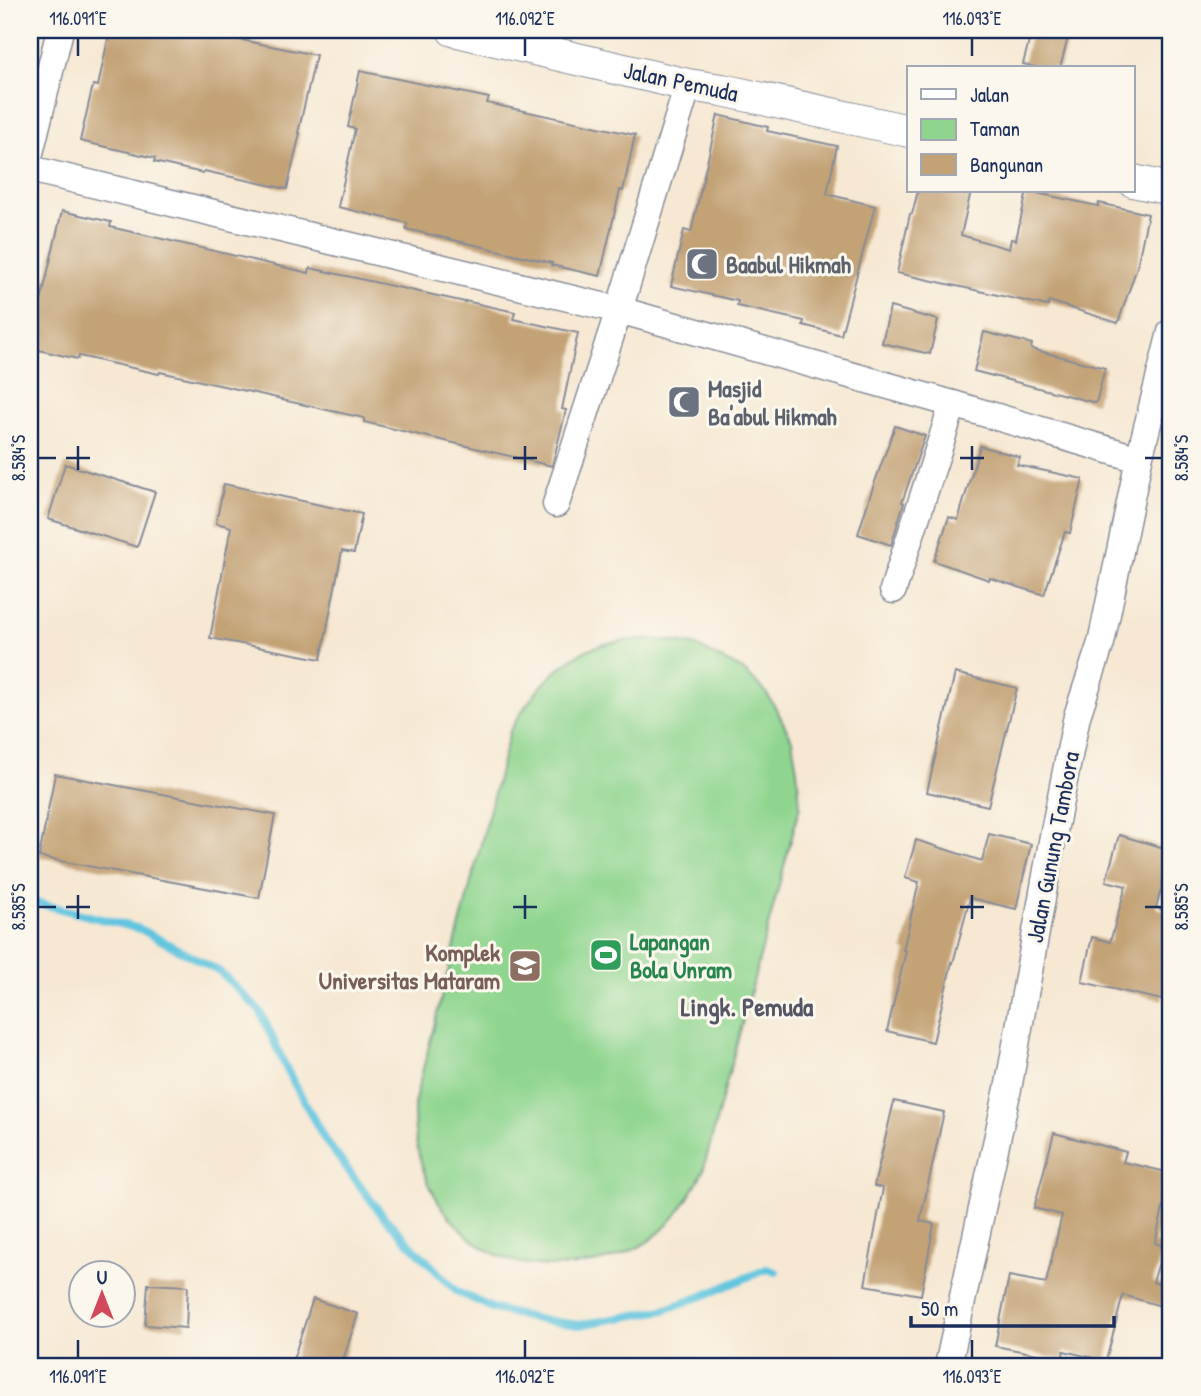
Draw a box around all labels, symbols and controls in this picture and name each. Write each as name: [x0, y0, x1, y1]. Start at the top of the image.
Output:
text: 116.091°E: [49, 6, 107, 31]
text: 116.092°E: [495, 6, 555, 31]
text: 116.093°E: [943, 6, 1002, 31]
street label: Jalan Pemuda: [621, 53, 741, 109]
legend: [907, 66, 1134, 192]
text: Jalan: [970, 80, 1009, 109]
text: Taman: [970, 114, 1020, 143]
text: Bangunan: [970, 150, 1043, 179]
mosque icon: Baabul Hikmah: [683, 245, 721, 283]
place label: Baabul Hikmah: [726, 248, 851, 280]
place label: Masjid Ba'abul Hikmah: [708, 372, 837, 432]
mosque icon: Masjid Ba'abul Hikmah: [665, 383, 703, 421]
text: 8.584°S: [6, 435, 31, 481]
text: 8.584°S: [1169, 435, 1194, 481]
street label: Jalan Gunung Tambora: [1018, 749, 1086, 945]
text: 8.585°S: [6, 883, 31, 931]
text: 8.585°S: [1169, 883, 1194, 931]
place label: Lapangan Bola Unram: [630, 925, 732, 985]
place label: Komplek Universitas Mataram: [319, 936, 500, 996]
sports icon: Lapangan Bola Unram: [587, 936, 625, 974]
school or university icon: Komplek Universitas Mataram: [506, 947, 544, 985]
district label: Lingk. Pemuda: [681, 989, 814, 1025]
north arrow: [66, 1260, 136, 1330]
text: U: [97, 1264, 108, 1290]
scale bar: [911, 1284, 1114, 1328]
text: 50 m: [921, 1294, 958, 1323]
text: 116.091°E: [49, 1364, 107, 1389]
text: 116.092°E: [495, 1364, 555, 1389]
text: 116.093°E: [943, 1364, 1002, 1389]

